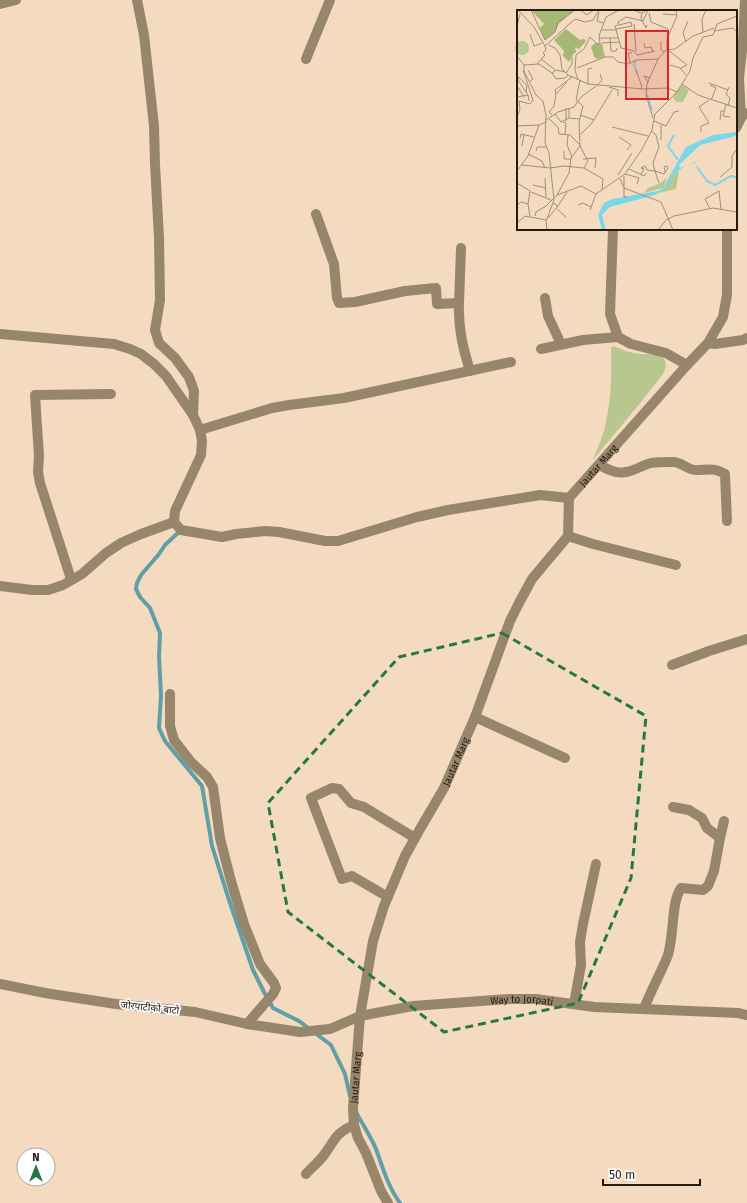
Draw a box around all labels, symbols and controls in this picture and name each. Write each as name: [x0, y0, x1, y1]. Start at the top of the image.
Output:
inset map: [517, 10, 737, 230]
street label: Jautar Marg: [577, 442, 621, 489]
street label: Jautar Marg: [441, 735, 473, 788]
street label: Way to Jorpati: [490, 994, 554, 1008]
street label: जोरपाटीको बाटो: [120, 999, 180, 1017]
street label: Jautar Marg: [348, 1050, 364, 1104]
north arrow: [16, 1147, 56, 1187]
text: N: [32, 1151, 40, 1164]
scale bar: [603, 1161, 700, 1187]
text: 50 m: [609, 1168, 635, 1182]

